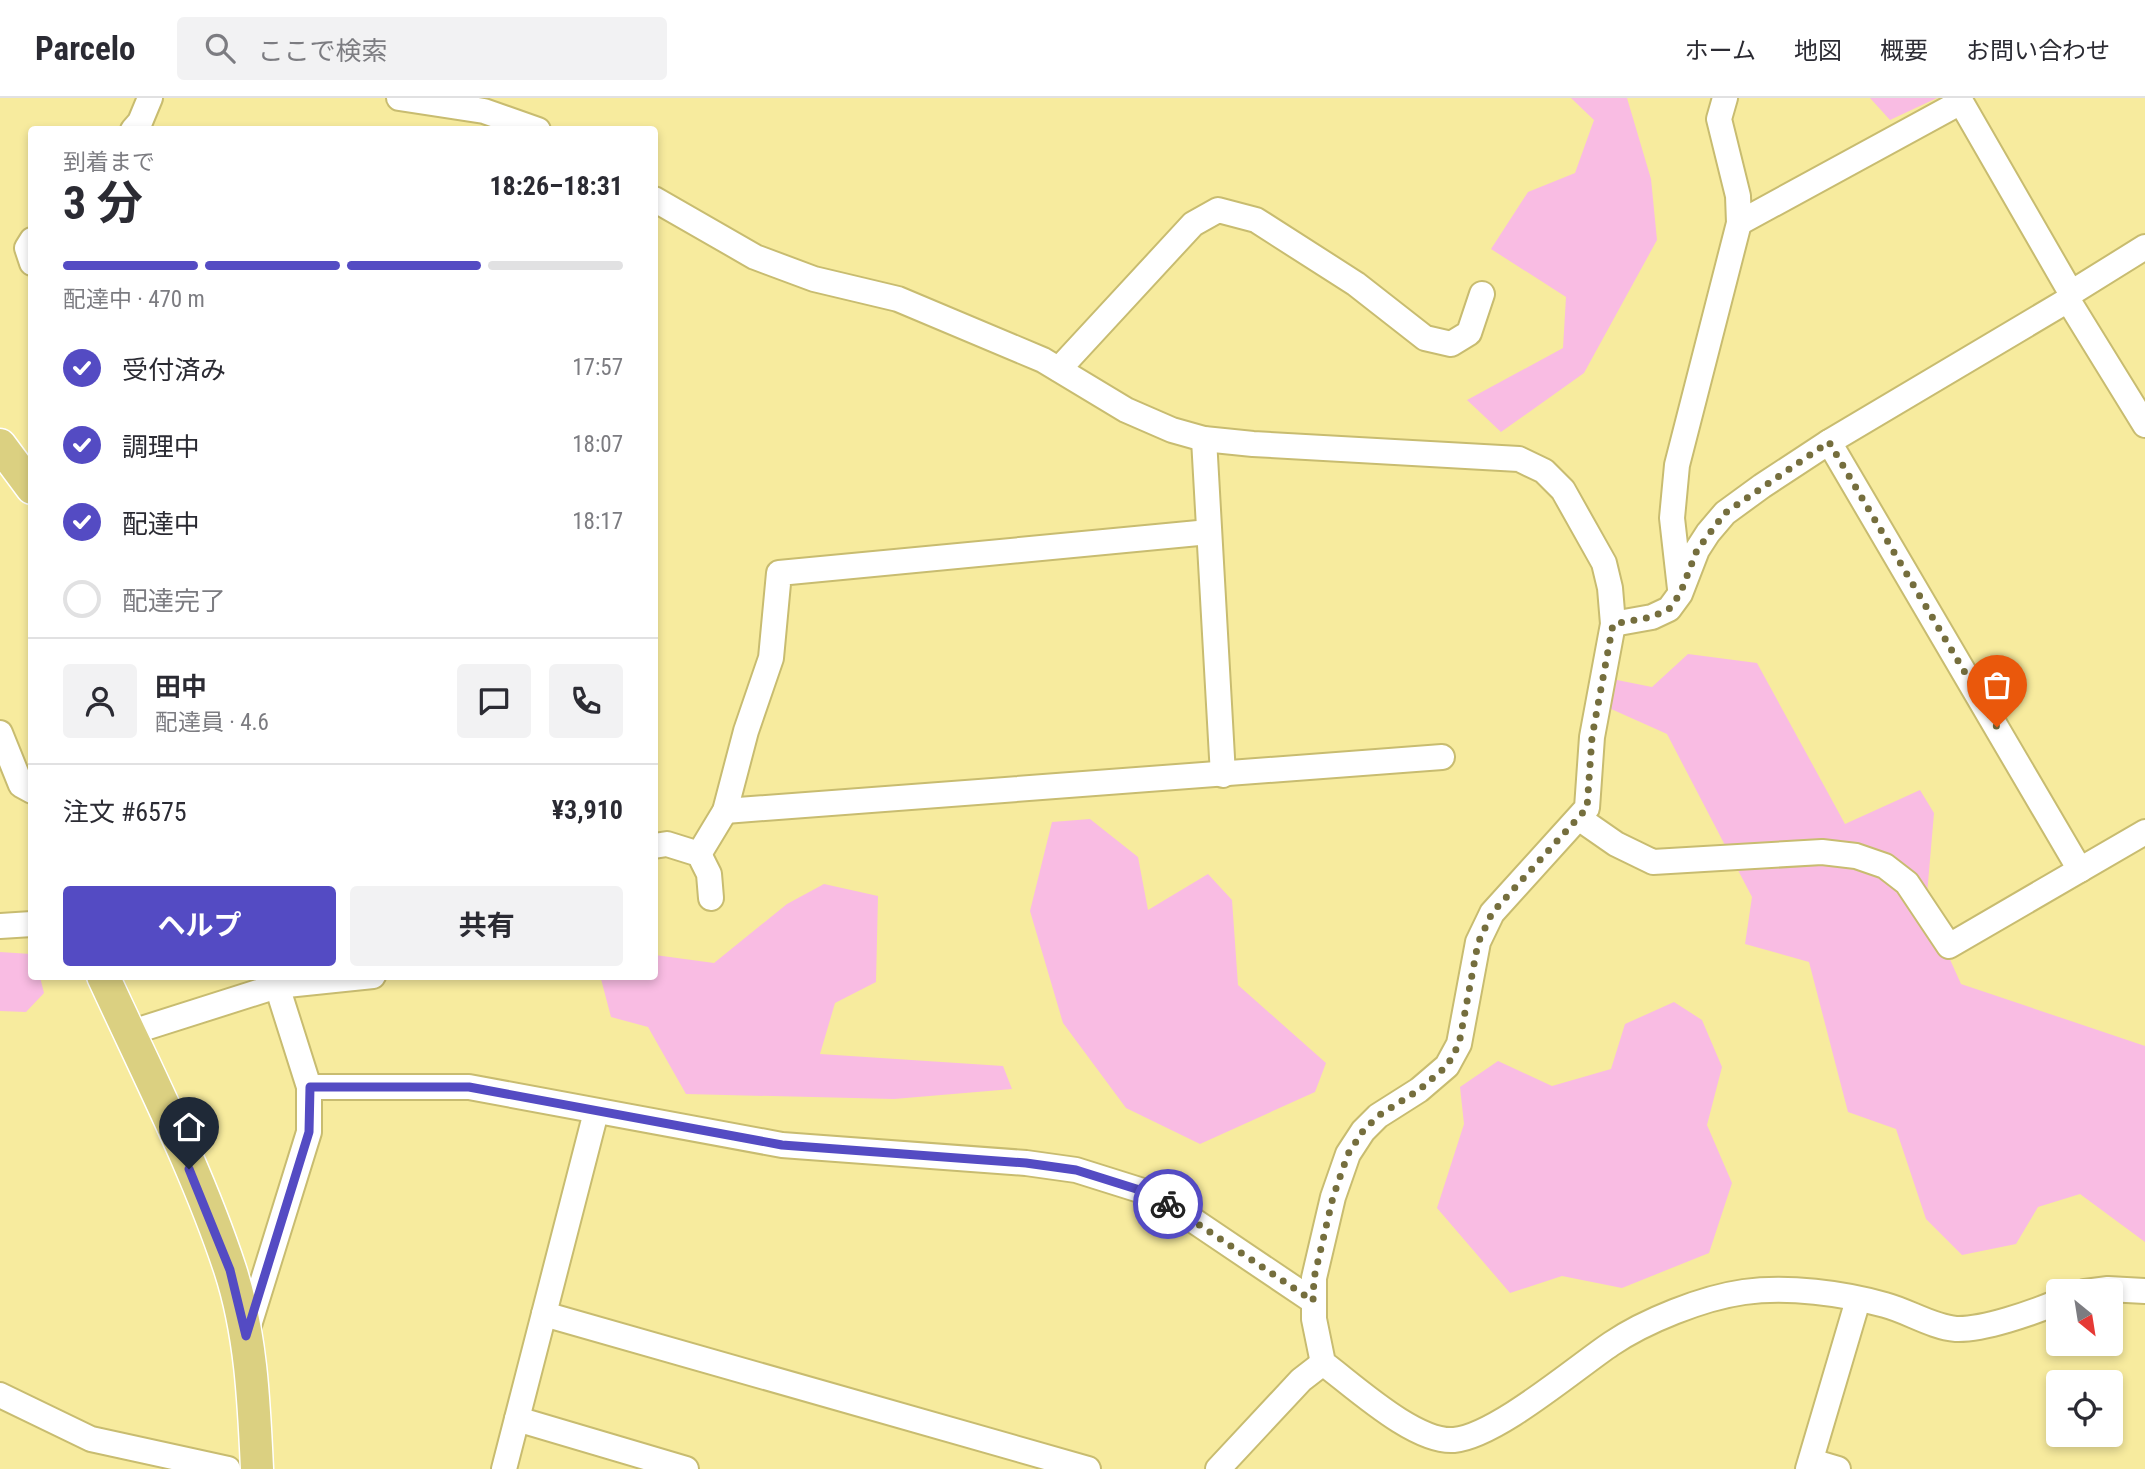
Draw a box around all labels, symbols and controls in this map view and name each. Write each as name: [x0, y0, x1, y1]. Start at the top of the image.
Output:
search box: [177, 17, 667, 80]
text: Parcelo: [35, 29, 135, 68]
icon: search: [201, 29, 239, 67]
text: ここで検索: [257, 36, 387, 66]
text: ホーム: [1685, 37, 1756, 65]
text: 地図: [1794, 37, 1842, 65]
text: 概要: [1880, 37, 1928, 65]
text: お問い合わせ: [1966, 37, 2110, 65]
text: 到着まで: [63, 149, 155, 176]
text: 18:26–18:31: [489, 171, 623, 201]
text: 3 分: [63, 176, 143, 230]
text: 配達中 · 470 m: [63, 286, 205, 313]
icon: check: [63, 349, 101, 387]
text: 17:57: [572, 354, 623, 381]
text: 受付済み: [122, 355, 226, 385]
icon: check: [63, 426, 101, 464]
text: 18:07: [572, 431, 623, 458]
text: 調理中: [122, 432, 200, 462]
icon: check: [63, 503, 101, 541]
text: 18:17: [572, 508, 623, 535]
text: 配達中: [122, 509, 200, 539]
text: 配達完了: [122, 586, 226, 616]
pin: [1967, 655, 2027, 727]
button: person: [63, 664, 137, 738]
button: chat: [457, 664, 531, 738]
button: phone: [549, 664, 623, 738]
icon: bag: [1978, 666, 2016, 704]
text: 田中: [155, 672, 207, 702]
text: 配達員 · 4.6: [155, 709, 269, 736]
text: ¥3,910: [552, 795, 623, 825]
text: 注文 #6575: [63, 797, 187, 827]
button: ヘルプ: [63, 886, 336, 966]
button: 共有: [350, 886, 623, 966]
pin: [159, 1097, 219, 1169]
icon: home: [170, 1108, 208, 1146]
courier: [1133, 1169, 1203, 1239]
icon: bike: [1149, 1185, 1187, 1223]
north arrow: [2046, 1279, 2123, 1356]
map controls: [2046, 1279, 2123, 1447]
button: locate: [2046, 1370, 2123, 1447]

